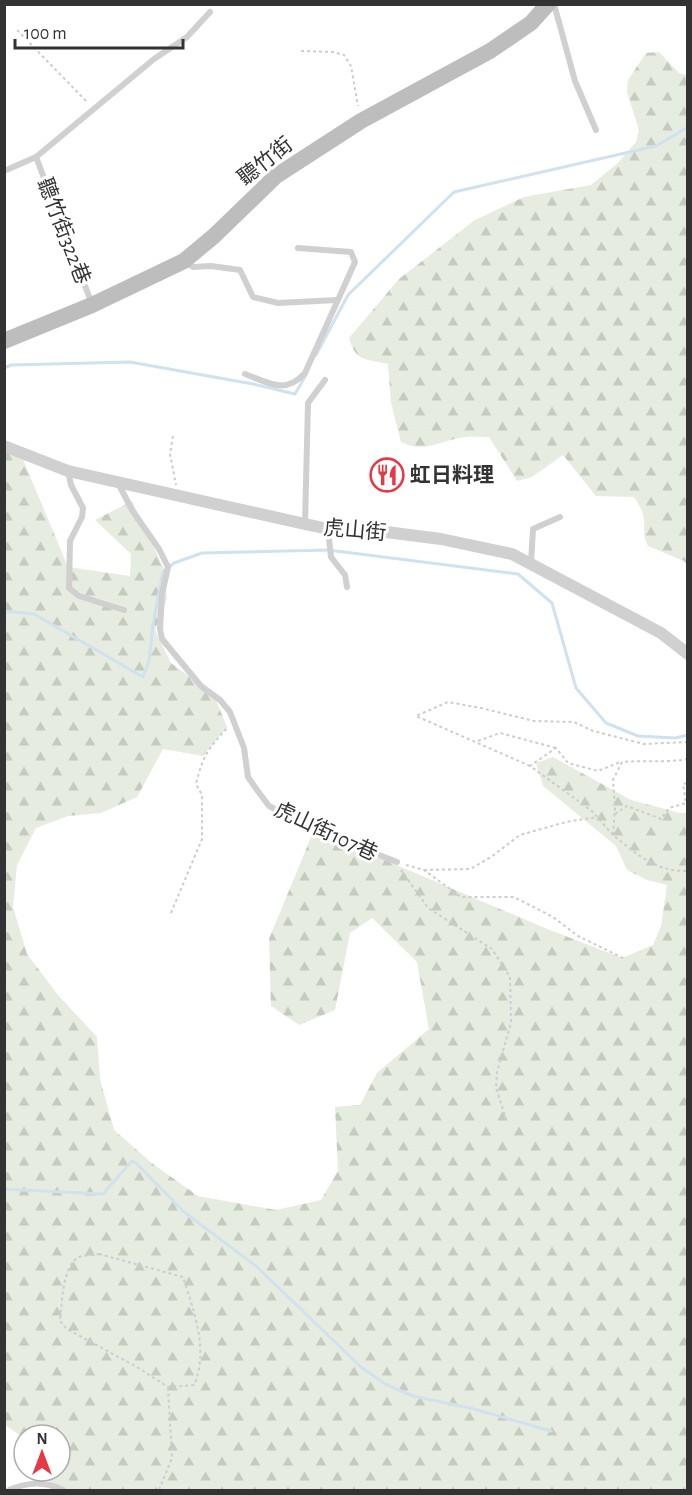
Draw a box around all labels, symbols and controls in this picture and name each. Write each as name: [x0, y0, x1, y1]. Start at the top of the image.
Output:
scale bar: [15, 12, 183, 50]
text: 100 m: [24, 25, 67, 43]
street label: 聽竹街: [233, 133, 297, 189]
street label: 聽竹街322巷: [34, 175, 94, 287]
restaurant icon: 虹日料理: [369, 457, 405, 493]
place label: 虹日料理: [410, 464, 494, 486]
street label: 虎山街: [323, 516, 387, 544]
street label: 虎山街107巷: [271, 798, 381, 864]
north arrow: [12, 1423, 72, 1483]
text: N: [36, 1431, 48, 1447]

